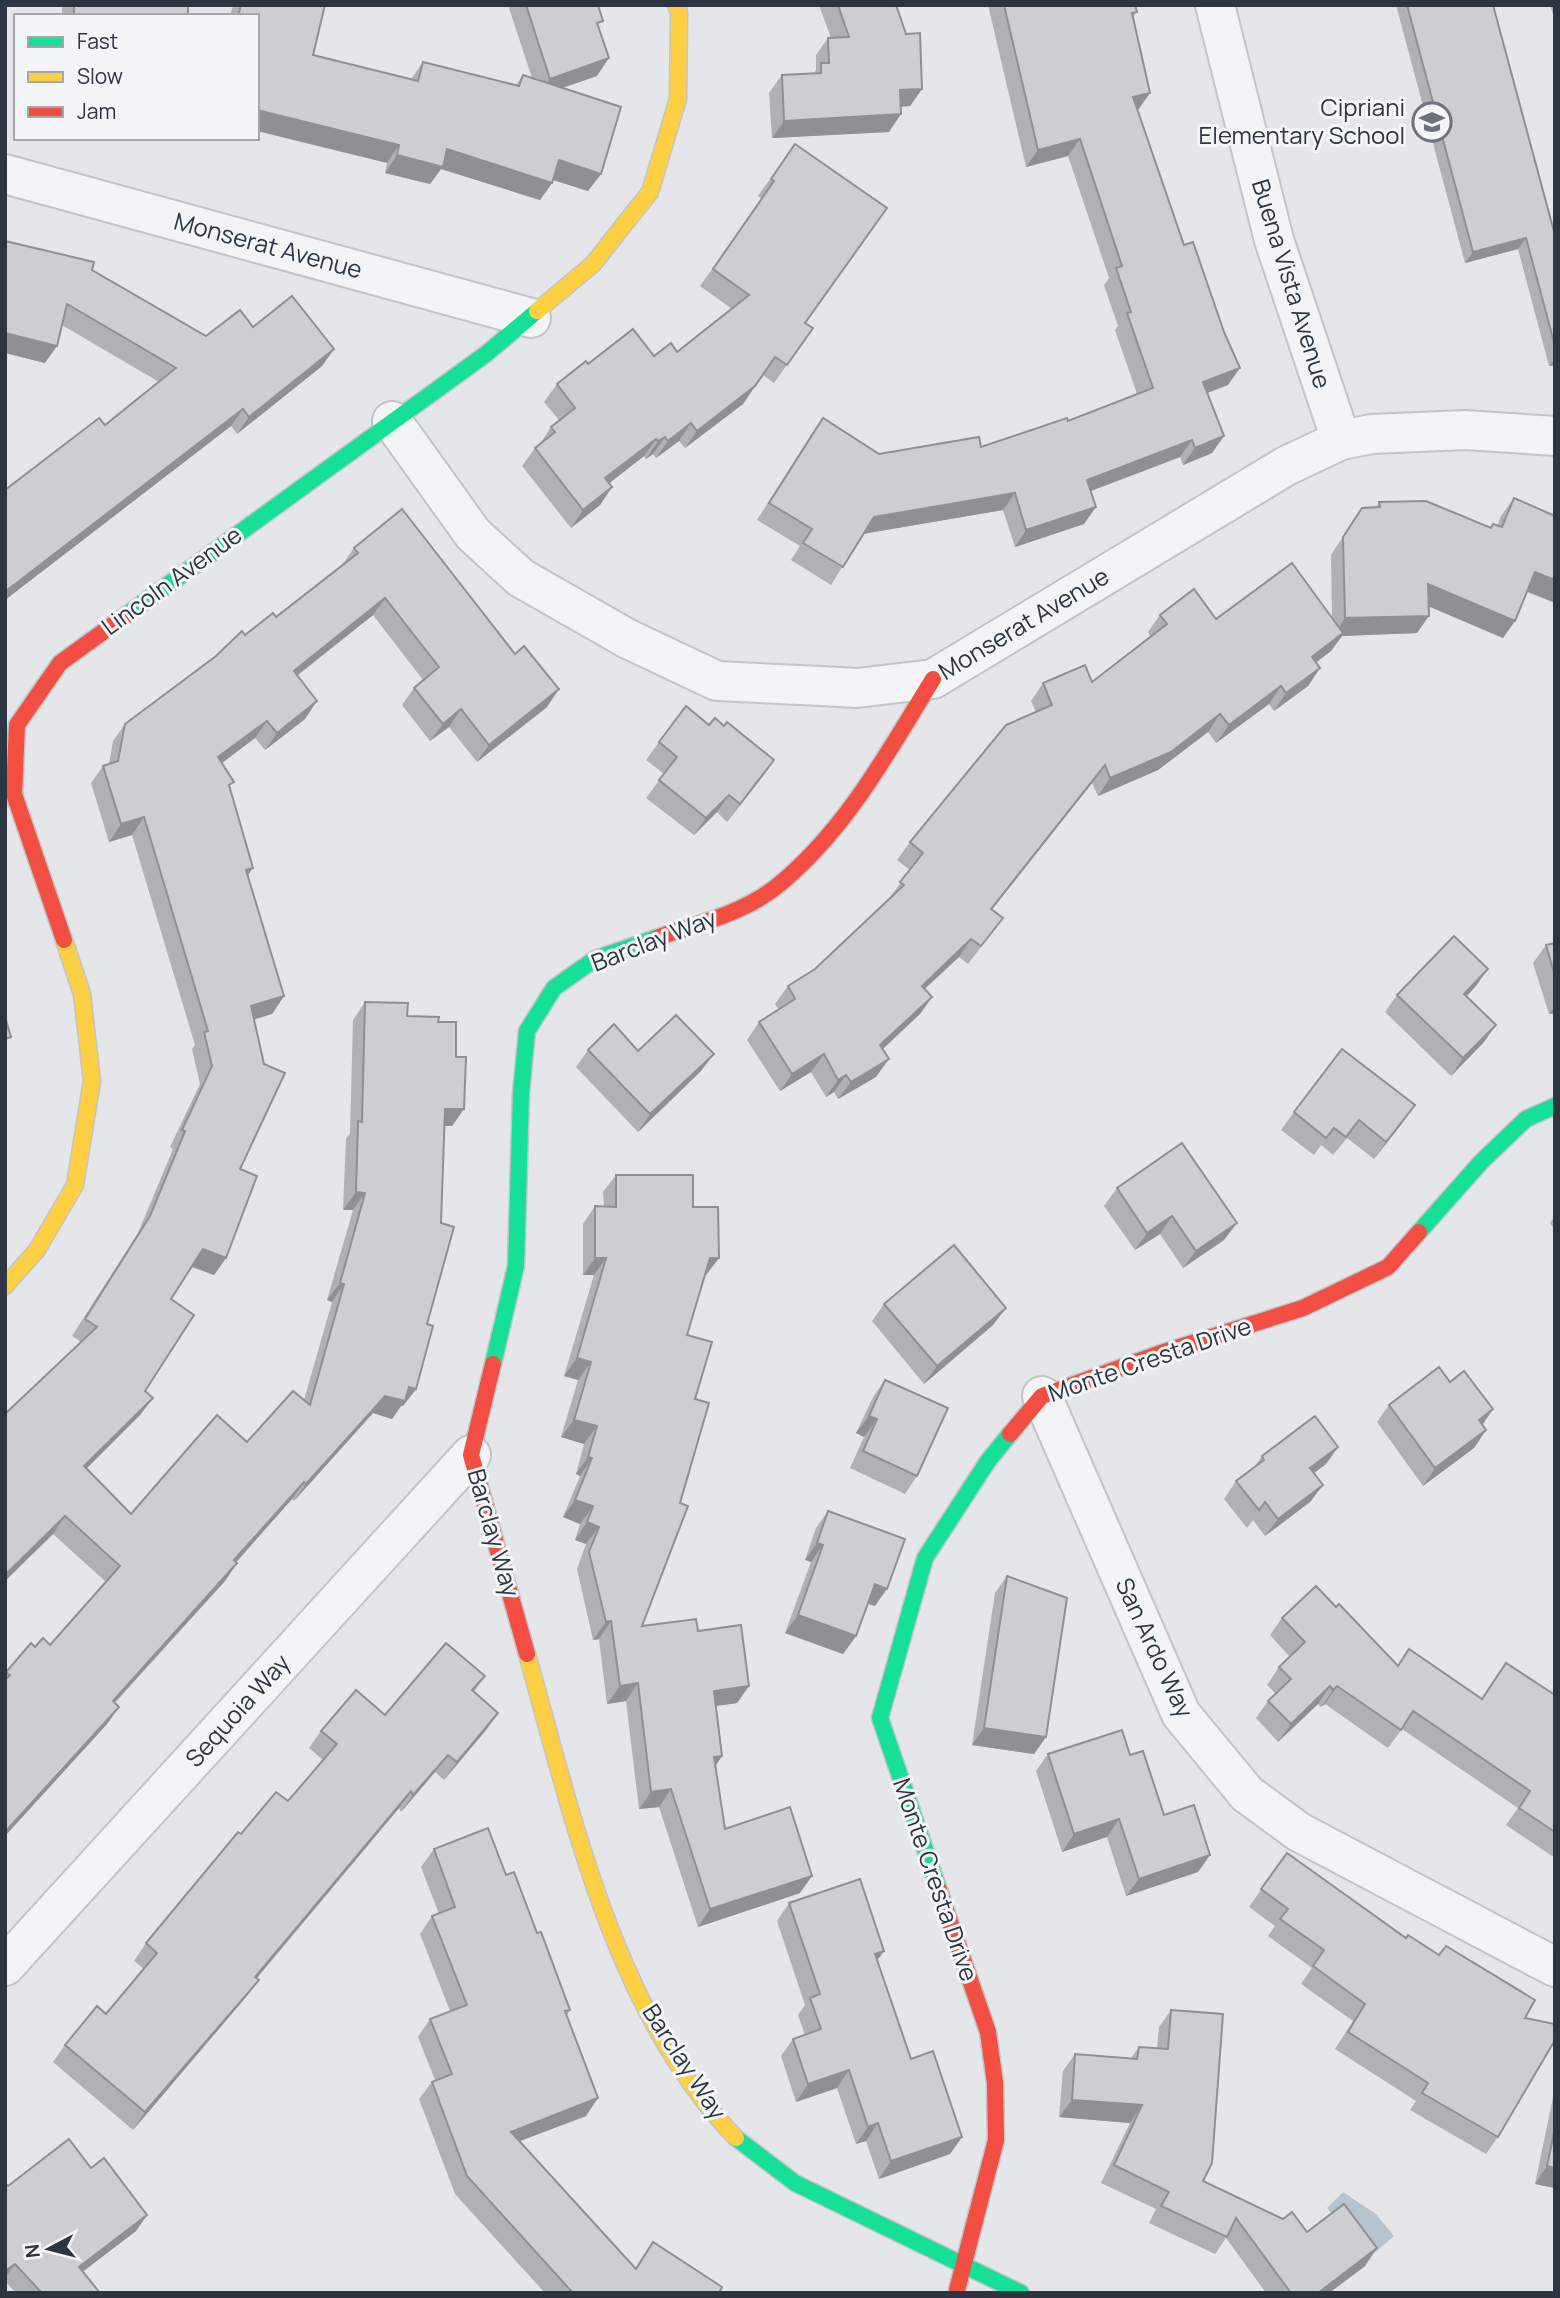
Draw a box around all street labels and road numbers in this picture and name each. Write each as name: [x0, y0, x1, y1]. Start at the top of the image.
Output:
street label: Buena Vista Avenue: [1245, 175, 1340, 392]
street label: Monserat Avenue: [171, 204, 366, 286]
street label: Lincoln Avenue: [94, 518, 248, 642]
street label: Monserat Avenue: [932, 559, 1115, 687]
street label: Barclay Way: [586, 900, 721, 979]
street label: Monte Cresta Drive: [1044, 1308, 1255, 1409]
street label: Barclay Way: [460, 1465, 529, 1601]
street label: San Ardo Way: [1109, 1572, 1202, 1723]
street label: Sequoia Way: [177, 1646, 297, 1774]
street label: Monte Cresta Drive: [886, 1774, 987, 1985]
street label: Barclay Way: [636, 1997, 735, 2126]

